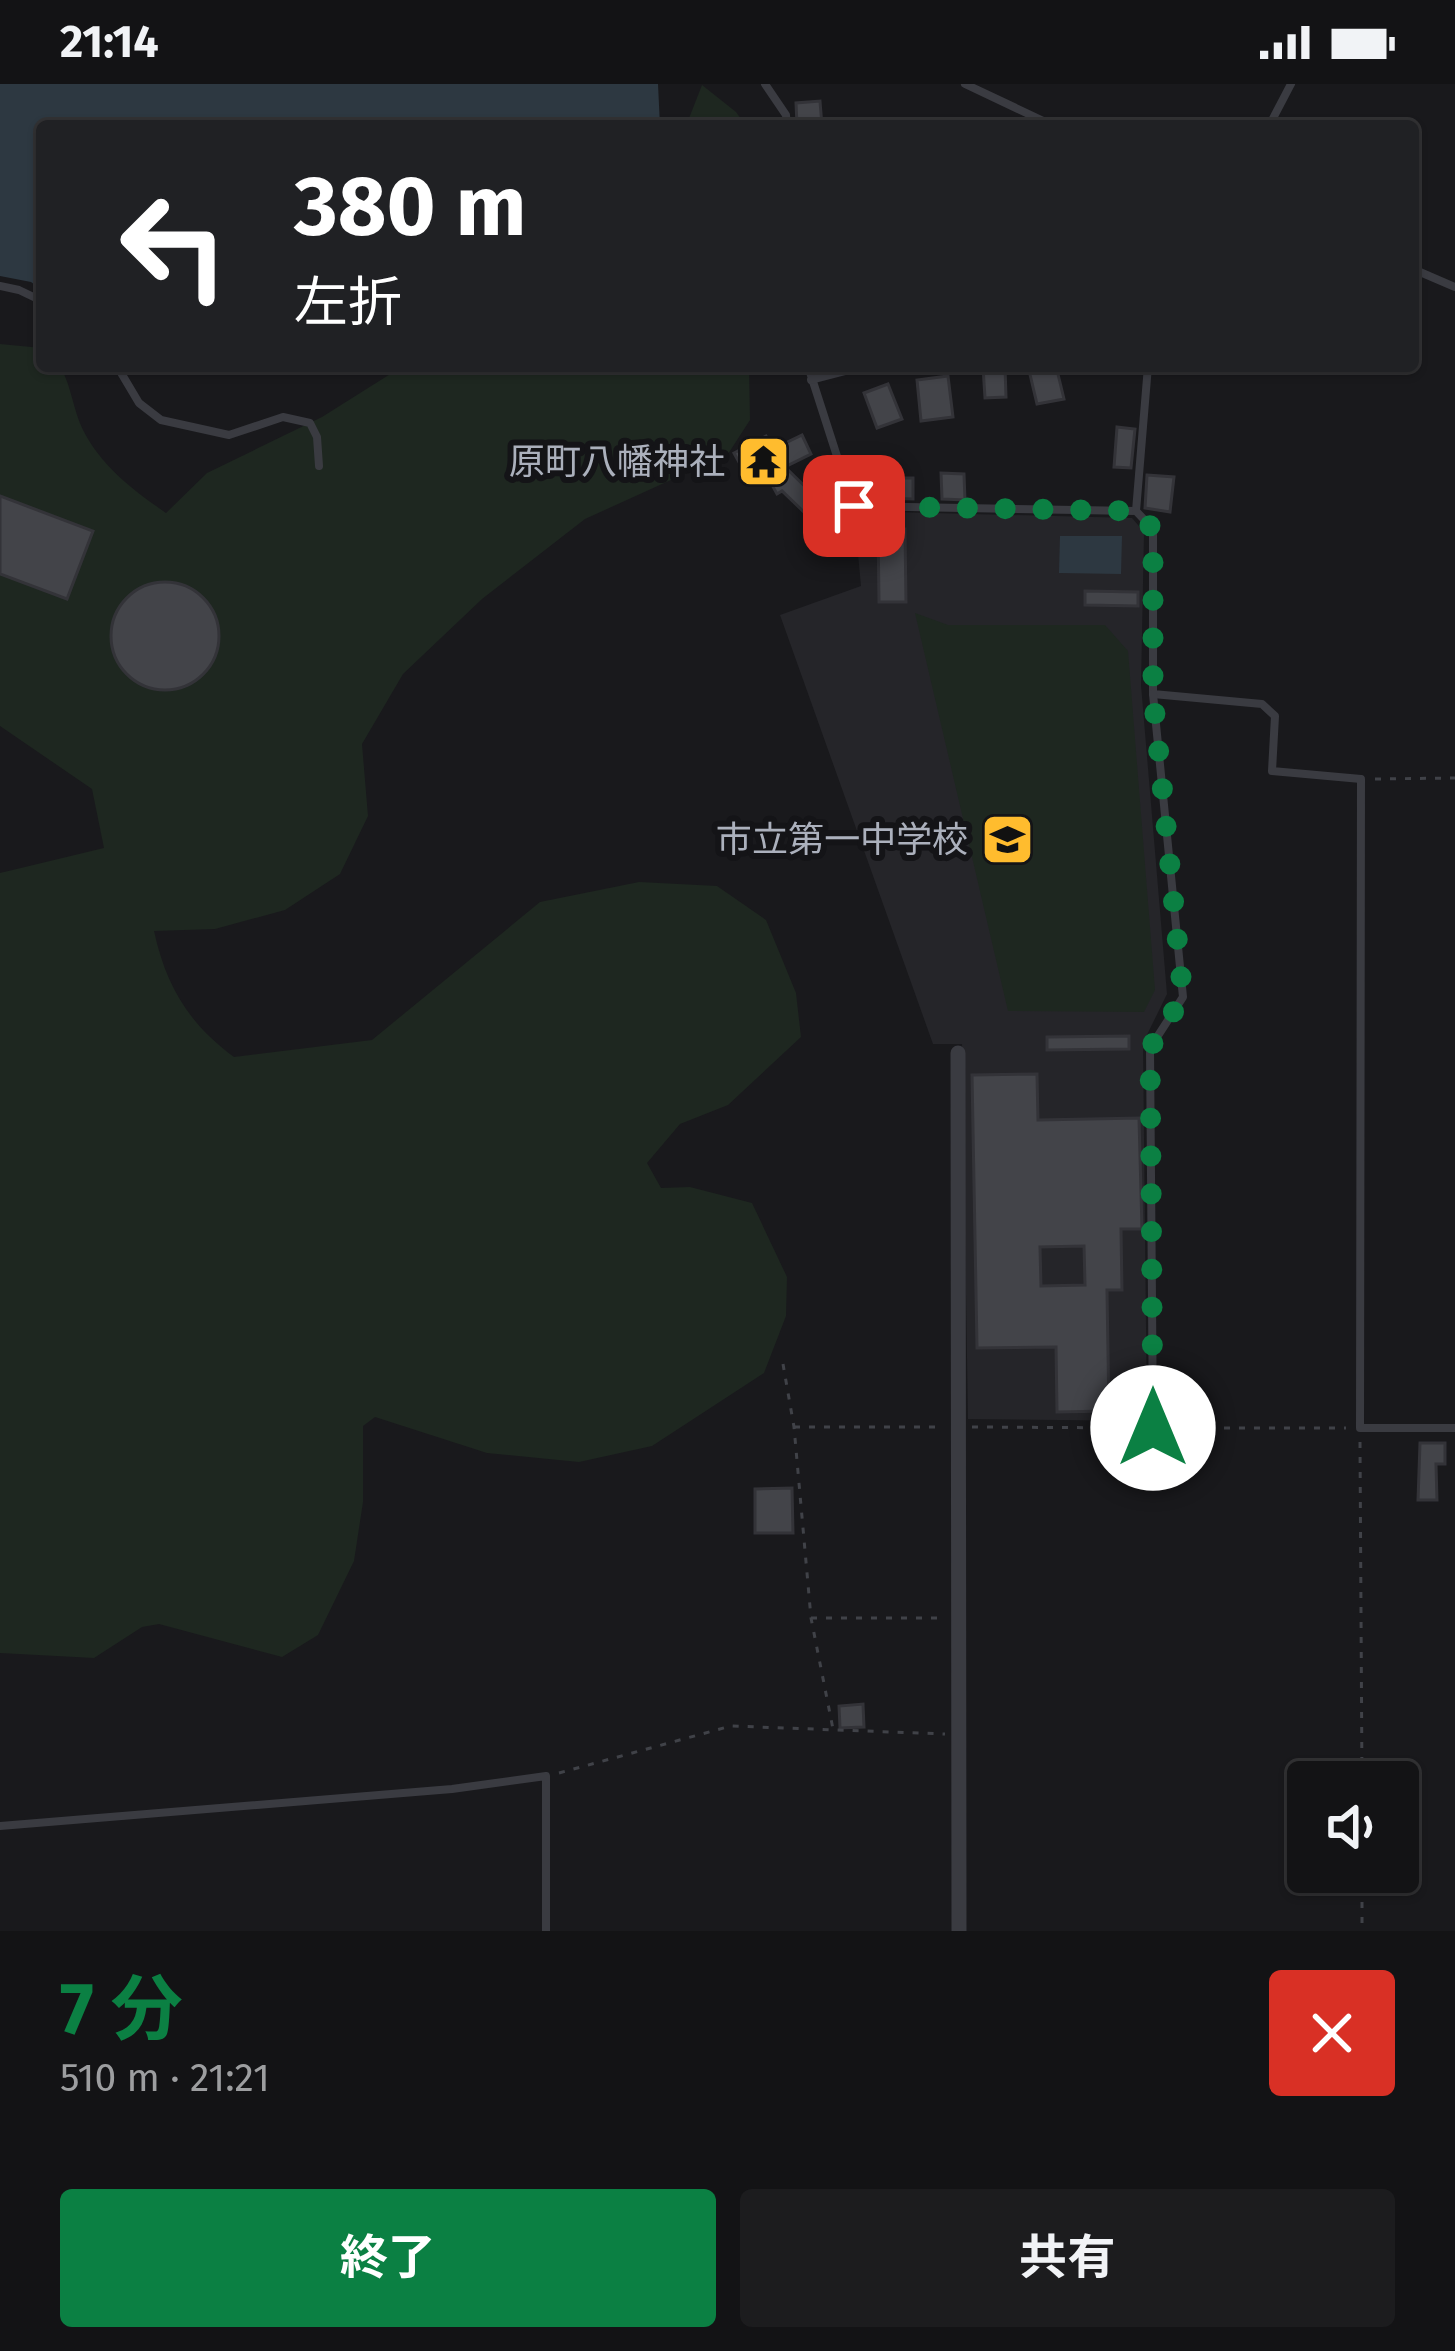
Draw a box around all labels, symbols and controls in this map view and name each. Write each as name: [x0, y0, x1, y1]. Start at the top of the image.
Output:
text: 21:14: [60, 15, 159, 69]
text: 380 m: [294, 156, 527, 257]
icon: left: [96, 168, 252, 324]
text: 左折: [294, 271, 402, 335]
temple icon: 原町八幡神社: [736, 434, 792, 490]
place label: 原町八幡神社: [509, 440, 725, 484]
pin: [803, 455, 905, 557]
icon: arrive: [821, 473, 887, 539]
school or university icon: 市立第一中学校: [979, 812, 1035, 868]
place label: 市立第一中学校: [716, 818, 968, 862]
position arrow: [1090, 1365, 1216, 1491]
map controls: [1287, 1761, 1419, 1893]
button: sound: [1287, 1761, 1419, 1893]
text: 7 分: [60, 1967, 183, 2053]
button: close: [1269, 1970, 1395, 2096]
text: 510 m · 21:21: [60, 2055, 270, 2101]
button: 終了: [60, 2189, 716, 2327]
button: 共有: [740, 2189, 1395, 2327]

